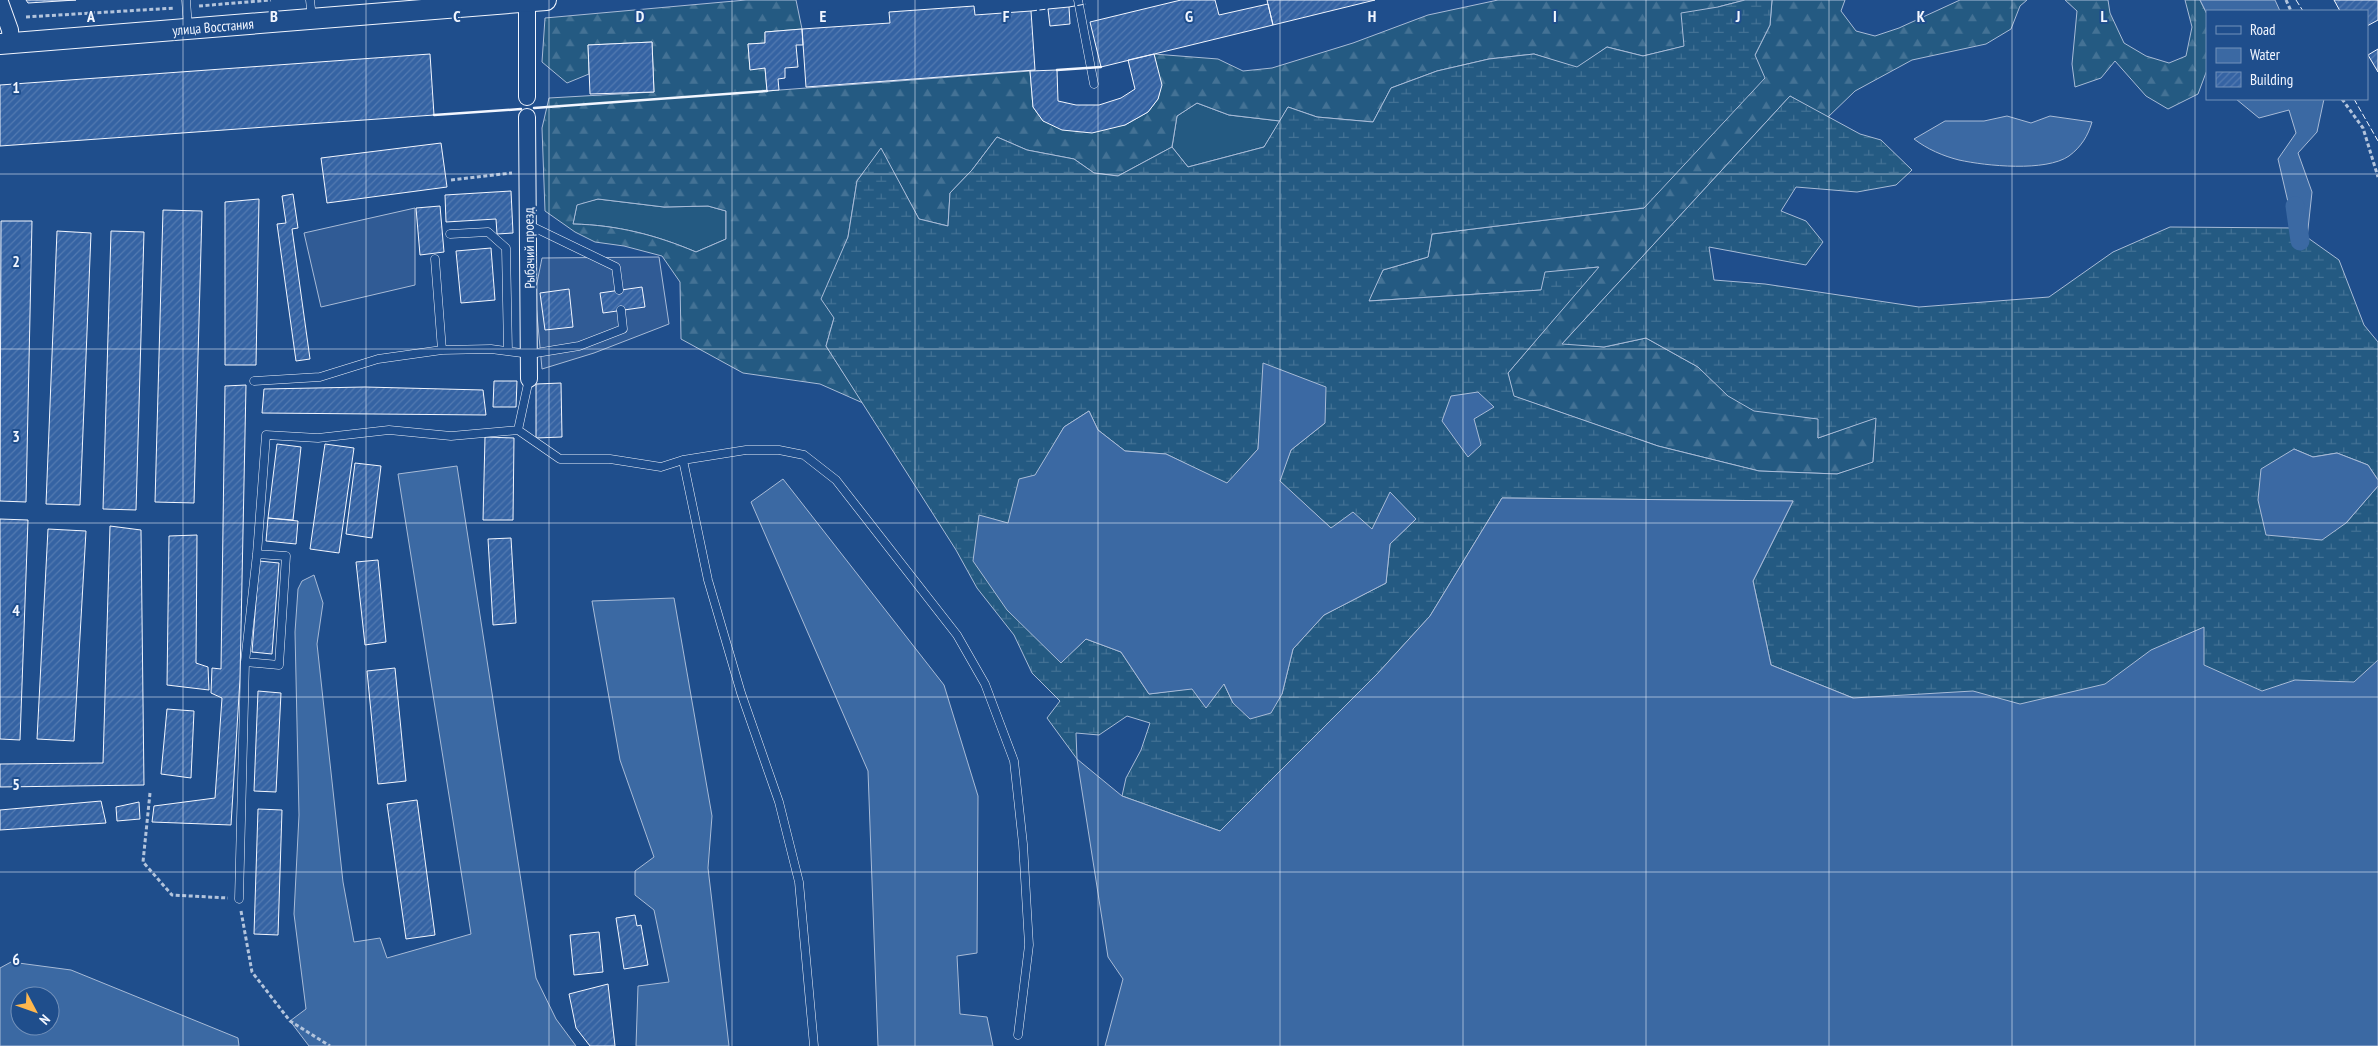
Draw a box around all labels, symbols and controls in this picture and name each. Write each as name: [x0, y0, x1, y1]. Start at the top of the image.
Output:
text: A: [86, 6, 96, 26]
text: B: [270, 6, 278, 26]
text: C: [453, 6, 461, 26]
text: D: [636, 6, 645, 26]
text: E: [820, 6, 827, 26]
text: F: [1003, 6, 1010, 26]
text: G: [1185, 6, 1193, 26]
text: H: [1368, 6, 1376, 26]
text: I: [1553, 6, 1557, 26]
text: J: [1735, 6, 1740, 26]
text: K: [1917, 6, 1926, 26]
text: L: [2101, 6, 2108, 26]
legend: [2206, 10, 2368, 100]
street label: улица Восстания: [172, 14, 254, 40]
text: Road: [2250, 20, 2276, 39]
text: Water: [2250, 45, 2281, 64]
text: Building: [2250, 70, 2293, 89]
text: 1: [12, 77, 20, 97]
street label: Рыбачий проезд: [519, 207, 539, 289]
text: 2: [12, 251, 20, 271]
text: 3: [12, 426, 20, 446]
text: 4: [12, 600, 20, 620]
text: 5: [12, 774, 20, 794]
text: 6: [12, 949, 20, 969]
north arrow: [10, 986, 60, 1036]
text: N: [36, 1011, 54, 1028]

